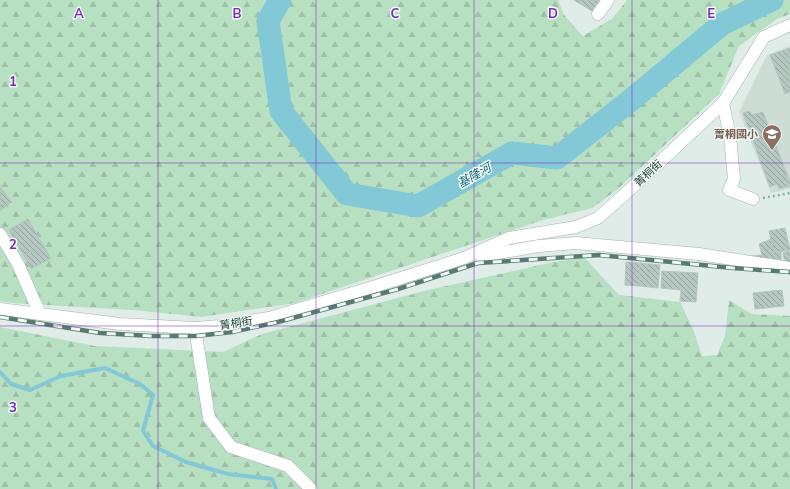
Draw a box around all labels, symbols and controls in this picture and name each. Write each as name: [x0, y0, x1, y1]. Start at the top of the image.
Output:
text: A: [74, 5, 84, 21]
text: B: [233, 5, 242, 21]
text: C: [391, 5, 400, 21]
text: D: [548, 5, 558, 21]
text: E: [707, 5, 715, 21]
text: 1: [9, 73, 17, 89]
school or university icon: 菁桐國小: [761, 123, 783, 151]
place label: 菁桐國小: [714, 127, 758, 141]
street label: 菁桐街: [631, 157, 665, 189]
water label: 基隆河: [455, 159, 495, 190]
text: 2: [9, 236, 17, 252]
street label: 菁桐街: [219, 314, 253, 332]
text: 3: [9, 399, 17, 415]

